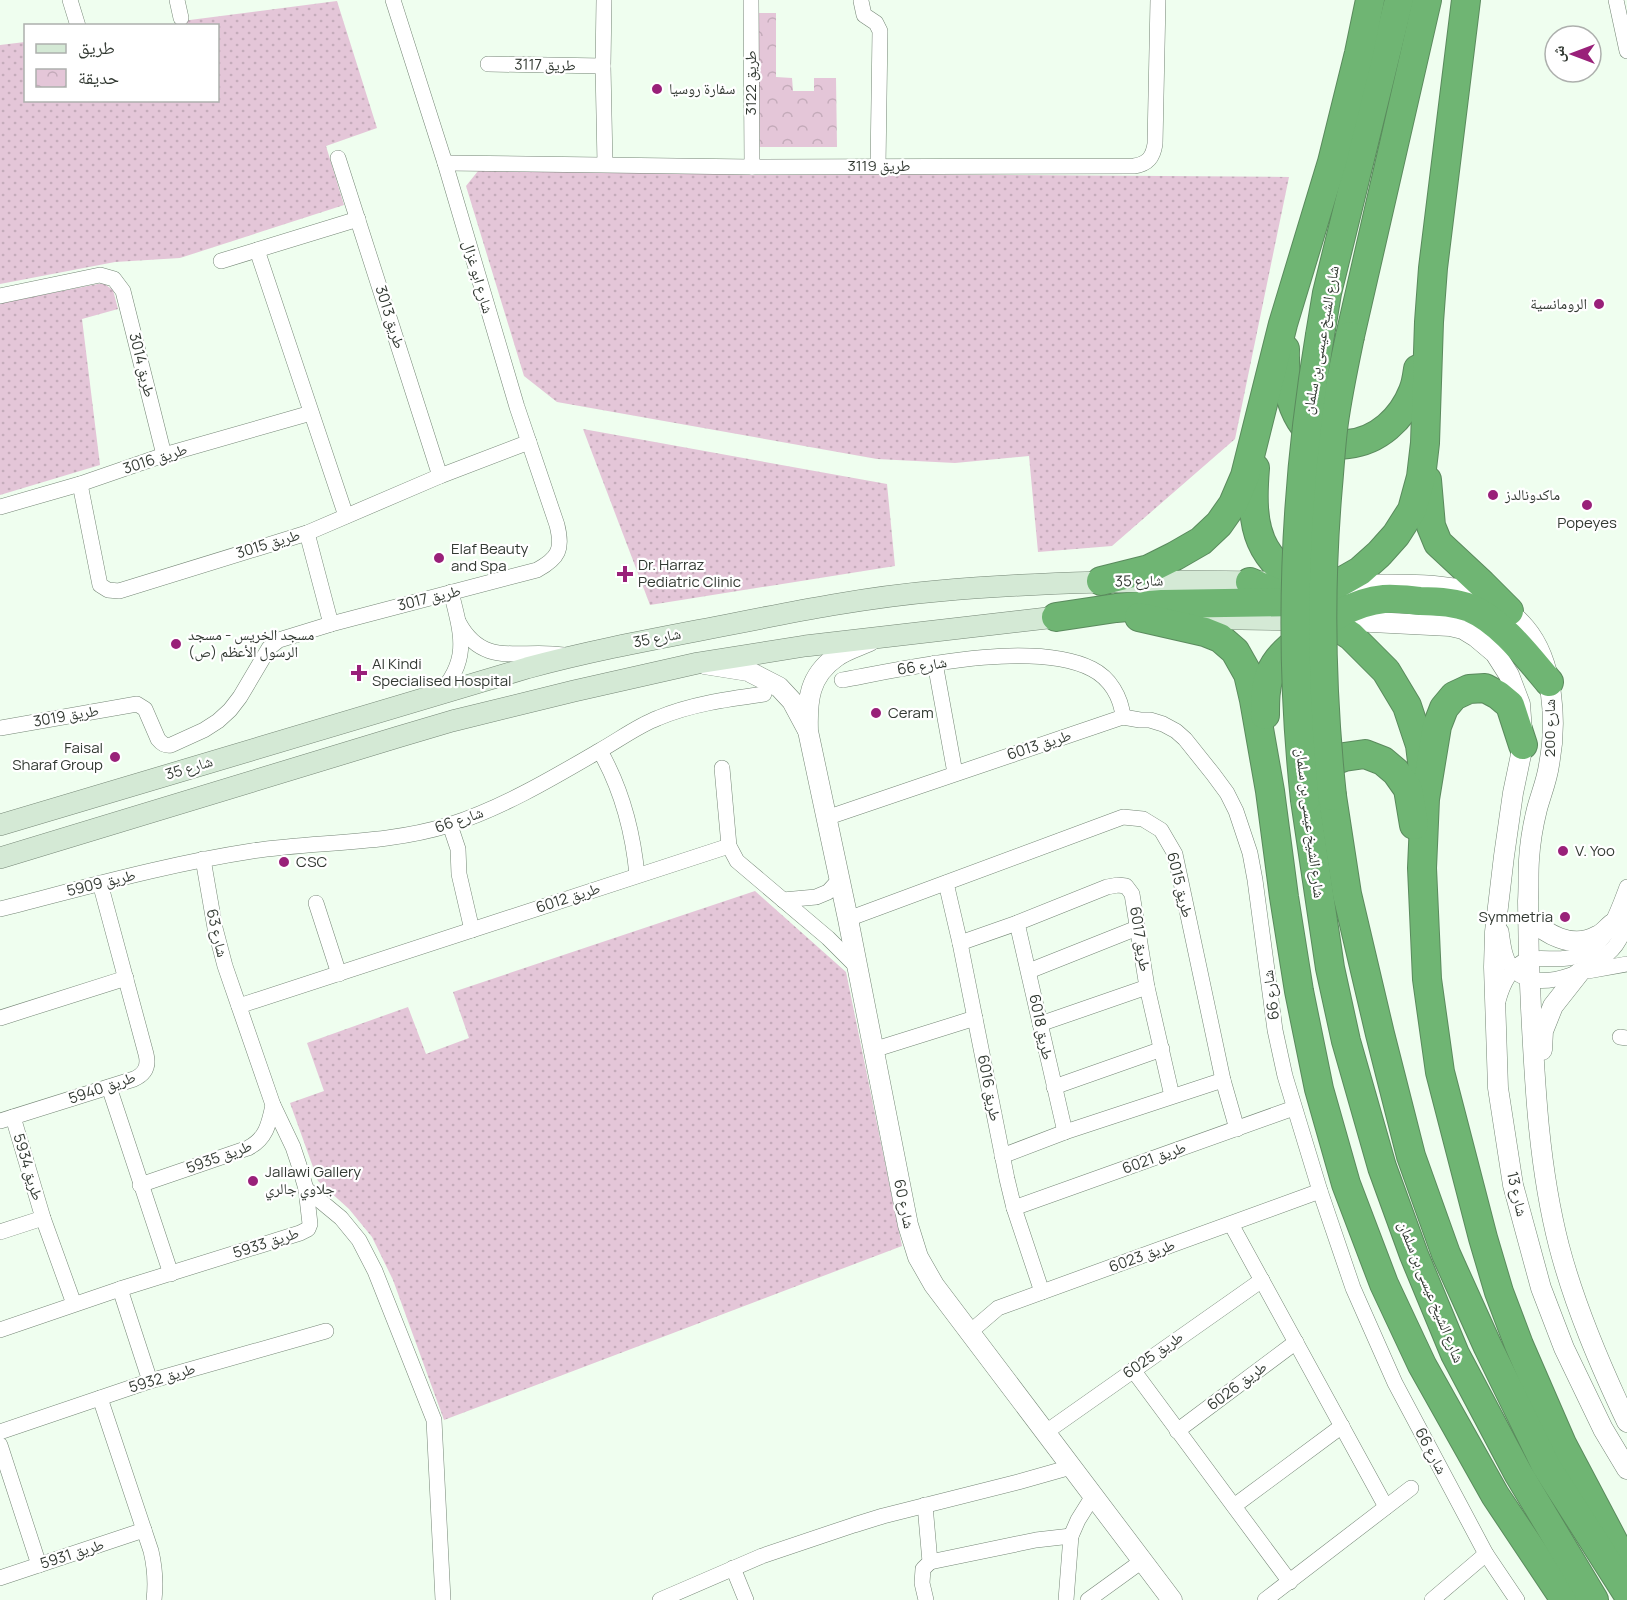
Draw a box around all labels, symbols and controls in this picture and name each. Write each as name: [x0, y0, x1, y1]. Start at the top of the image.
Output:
legend: [24, 24, 219, 102]
north arrow: [1543, 24, 1603, 84]
text: طريق: [78, 35, 115, 59]
text: ش: [1547, 45, 1569, 62]
street label: طريق 3122: [740, 50, 761, 116]
street label: طريق 3117: [514, 53, 576, 76]
text: حديقة: [78, 65, 119, 89]
place label: سفارة روسيا: [669, 78, 735, 99]
marker: سفارة روسيا: [650, 82, 664, 96]
street label: طريق 3119: [847, 155, 911, 176]
street label: شارع ابو غزال: [458, 238, 499, 316]
street label: شارع الشيخ عيسى بن سلمان: [1297, 264, 1344, 416]
street label: طريق 3013: [370, 283, 411, 351]
place label: الرومانسية: [1530, 293, 1587, 314]
marker: الرومانسية: [1592, 297, 1606, 311]
street label: طريق 3014: [124, 330, 161, 399]
street label: طريق 3016: [120, 438, 190, 479]
place label: ماكدونالدز: [1504, 484, 1560, 505]
marker: ماكدونالدز: [1486, 488, 1500, 502]
marker: Popeyes: [1580, 498, 1594, 512]
place label: Popeyes: [1557, 512, 1617, 533]
street label: طريق 3015: [233, 524, 302, 563]
place label: Elaf Beauty and Spa: [451, 538, 529, 576]
marker: Elaf Beauty and Spa: [432, 551, 446, 565]
place label: Dr. Harraz Pediatric Clinic: [638, 554, 741, 592]
marker: Dr. Harraz Pediatric Clinic: [616, 565, 634, 583]
street label: شارع 35: [1115, 570, 1164, 591]
street label: طريق 3017: [395, 579, 463, 616]
street label: شارع 35: [631, 623, 683, 652]
place label: مسجد الخريس - مسجد الرسول الأعظم (ص): [188, 624, 314, 662]
marker: مسجد الخريس - مسجد الرسول الأعظم (ص): [169, 637, 183, 651]
street label: شارع 66: [896, 651, 948, 680]
place label: Al Kindi Specialised Hospital: [372, 653, 512, 691]
marker: Al Kindi Specialised Hospital: [350, 664, 368, 682]
street label: طريق 3019: [31, 699, 100, 732]
street label: شارع 200: [1539, 699, 1560, 757]
place label: Ceram: [888, 702, 934, 723]
marker: Ceram: [869, 706, 883, 720]
street label: طريق 6013: [1004, 724, 1074, 765]
place label: Faisal Sharaf Group: [12, 737, 103, 775]
street label: شارع الشيخ عيسى بن سلمان: [1291, 747, 1330, 899]
marker: Faisal Sharaf Group: [108, 750, 122, 764]
street label: شارع 35: [163, 750, 215, 785]
street label: شارع 66: [432, 801, 486, 838]
place label: V. Yoo: [1575, 840, 1615, 861]
marker: V. Yoo: [1556, 844, 1570, 858]
street label: طريق 6015: [1162, 850, 1199, 920]
place label: CSC: [296, 851, 327, 872]
marker: CSC: [277, 855, 291, 869]
street label: طريق 5909: [64, 864, 138, 901]
street label: طريق 6012: [533, 877, 603, 918]
street label: طريق 6017: [1125, 905, 1156, 973]
place label: Symmetria: [1479, 906, 1553, 927]
street label: شارع 63: [202, 907, 233, 959]
marker: Symmetria: [1558, 910, 1572, 924]
street label: شارع 66: [1257, 969, 1284, 1021]
street label: طريق 6018: [1024, 992, 1059, 1062]
street label: طريق 6016: [973, 1053, 1006, 1123]
street label: طريق 5940: [65, 1066, 138, 1109]
street label: طريق 5934: [8, 1131, 49, 1203]
street label: طريق 5935: [183, 1135, 255, 1178]
street label: طريق 6021: [1119, 1136, 1189, 1179]
place label: Jallawi Gallery جلاوي جالري: [265, 1161, 361, 1201]
street label: شارع 13: [1502, 1169, 1533, 1219]
marker: Jallawi Gallery جلاوي جالري: [246, 1174, 260, 1188]
street label: شارع 60: [889, 1177, 920, 1231]
street label: شارع الشيخ عيسى بن سلمان: [1393, 1218, 1470, 1366]
street label: طريق 5933: [230, 1222, 302, 1263]
street label: طريق 6023: [1106, 1234, 1178, 1277]
street label: طريق 6025: [1118, 1326, 1187, 1383]
street label: طريق 6026: [1202, 1356, 1271, 1415]
street label: طريق 5932: [126, 1357, 198, 1398]
street label: شارع 66: [1410, 1424, 1453, 1478]
street label: طريق 5931: [37, 1533, 106, 1574]

